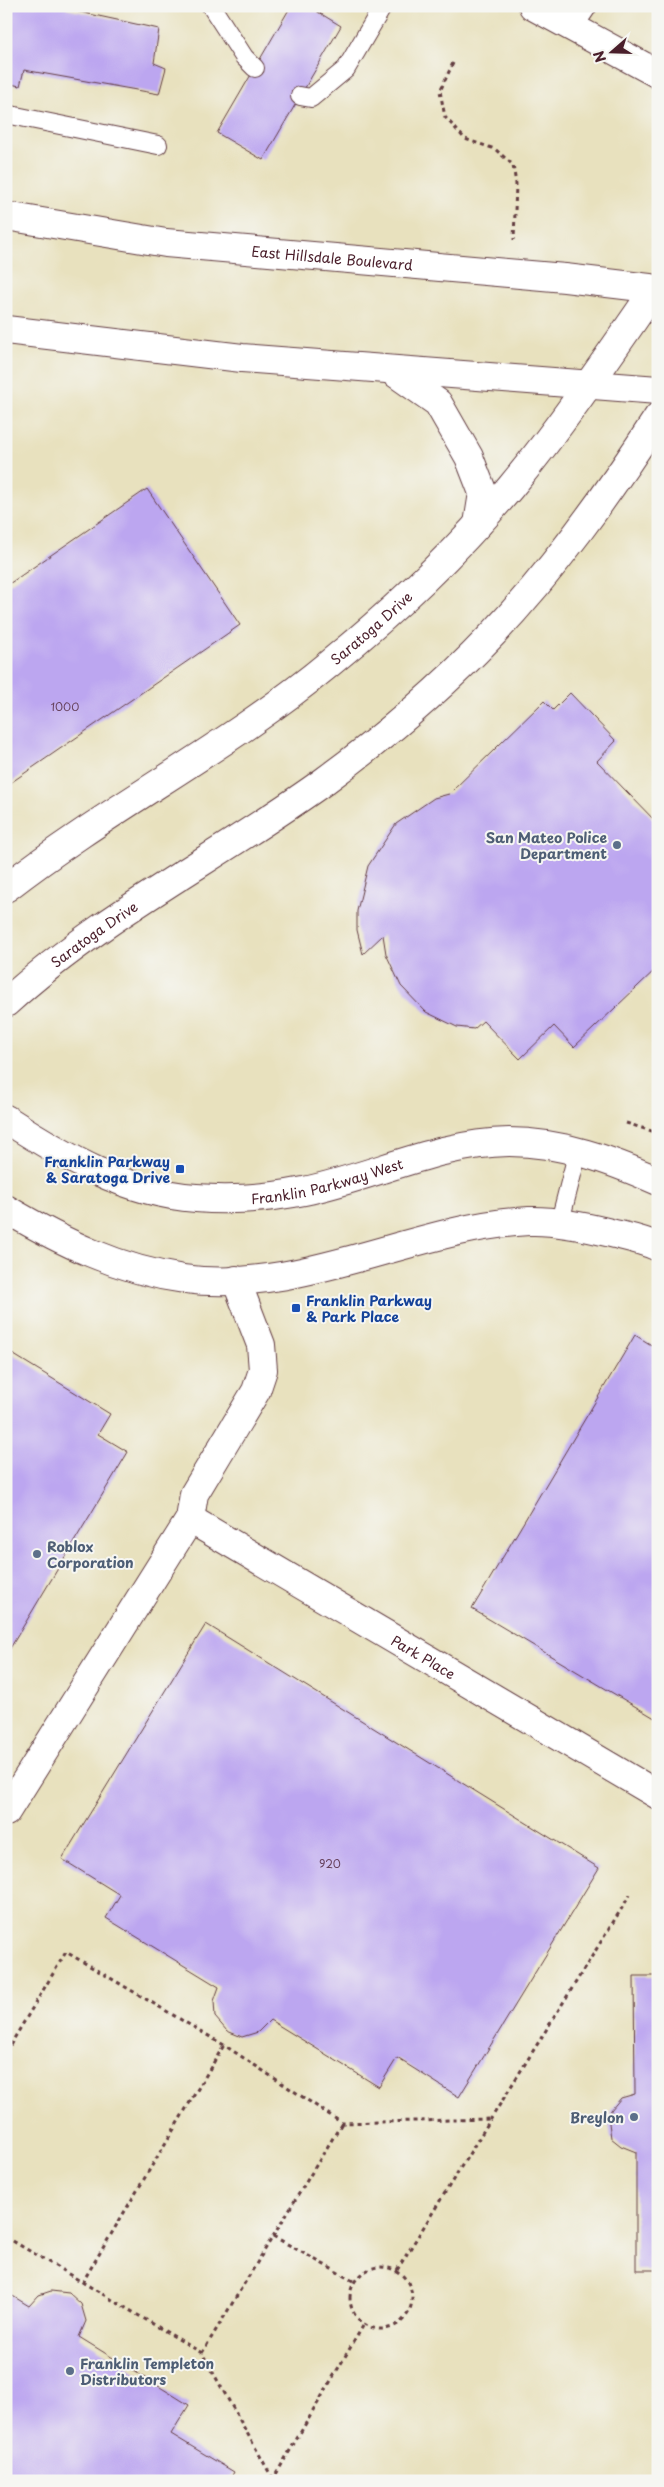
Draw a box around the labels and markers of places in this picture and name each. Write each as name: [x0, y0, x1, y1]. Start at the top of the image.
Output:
place label: San Mateo Police Department: [486, 827, 607, 864]
marker: San Mateo Police Department: [611, 839, 623, 851]
place label: Franklin Parkway & Saratoga Drive: [44, 1151, 170, 1188]
marker: Franklin Parkway & Saratoga Drive: [174, 1163, 186, 1175]
place label: Franklin Parkway & Park Place: [306, 1290, 432, 1327]
marker: Franklin Parkway & Park Place: [290, 1302, 302, 1314]
place label: Roblox Corporation: [47, 1536, 134, 1573]
marker: Roblox Corporation: [31, 1548, 43, 1560]
place label: Breylon: [570, 2107, 624, 2128]
marker: Breylon: [628, 2111, 640, 2123]
place label: Franklin Templeton Distributors: [80, 2353, 214, 2390]
marker: Franklin Templeton Distributors: [64, 2365, 76, 2377]

